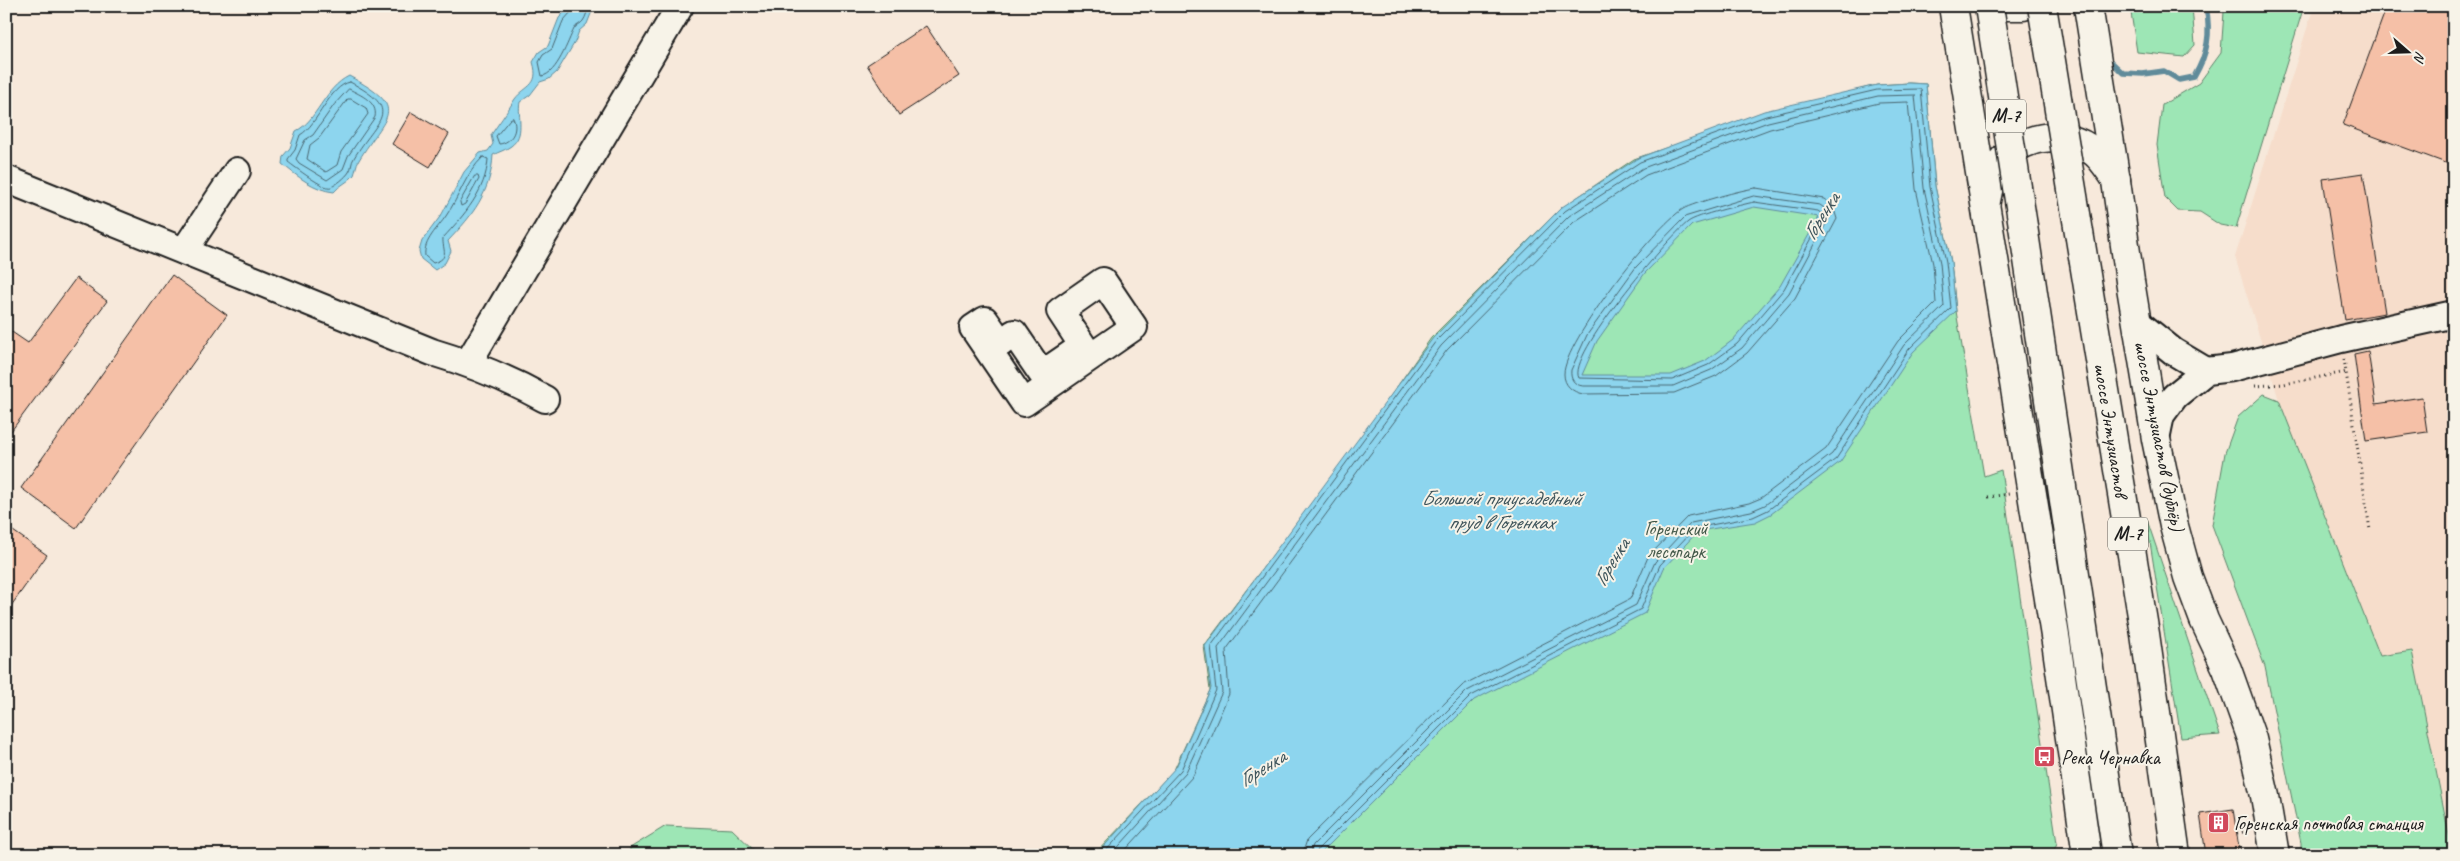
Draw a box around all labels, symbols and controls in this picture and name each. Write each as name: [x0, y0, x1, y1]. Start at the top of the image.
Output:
north arrow: [2382, 28, 2432, 78]
text: N: [2409, 49, 2429, 65]
road number: М-7: [1986, 100, 2026, 132]
water label: Горенка: [1797, 186, 1847, 244]
street label: шоссе Энтузиастов (дублёр): [2128, 339, 2190, 534]
street label: шоссе Энтузиастов: [2088, 361, 2135, 503]
water label: Большой приусадебный пруд в Горенках: [1421, 485, 1585, 535]
park label: Горенский лесопарк: [1644, 516, 1709, 564]
road number: М-7: [2108, 518, 2148, 550]
water label: Горенка: [1587, 531, 1636, 590]
water label: Горенка: [1234, 742, 1292, 792]
bus stop icon: Река Чернавка: [2033, 745, 2057, 769]
place label: Река Чернавка: [2061, 745, 2162, 770]
building icon: Горенская почтовая станция: [2206, 811, 2230, 835]
place label: Горенская почтовая станция: [2234, 811, 2424, 836]

